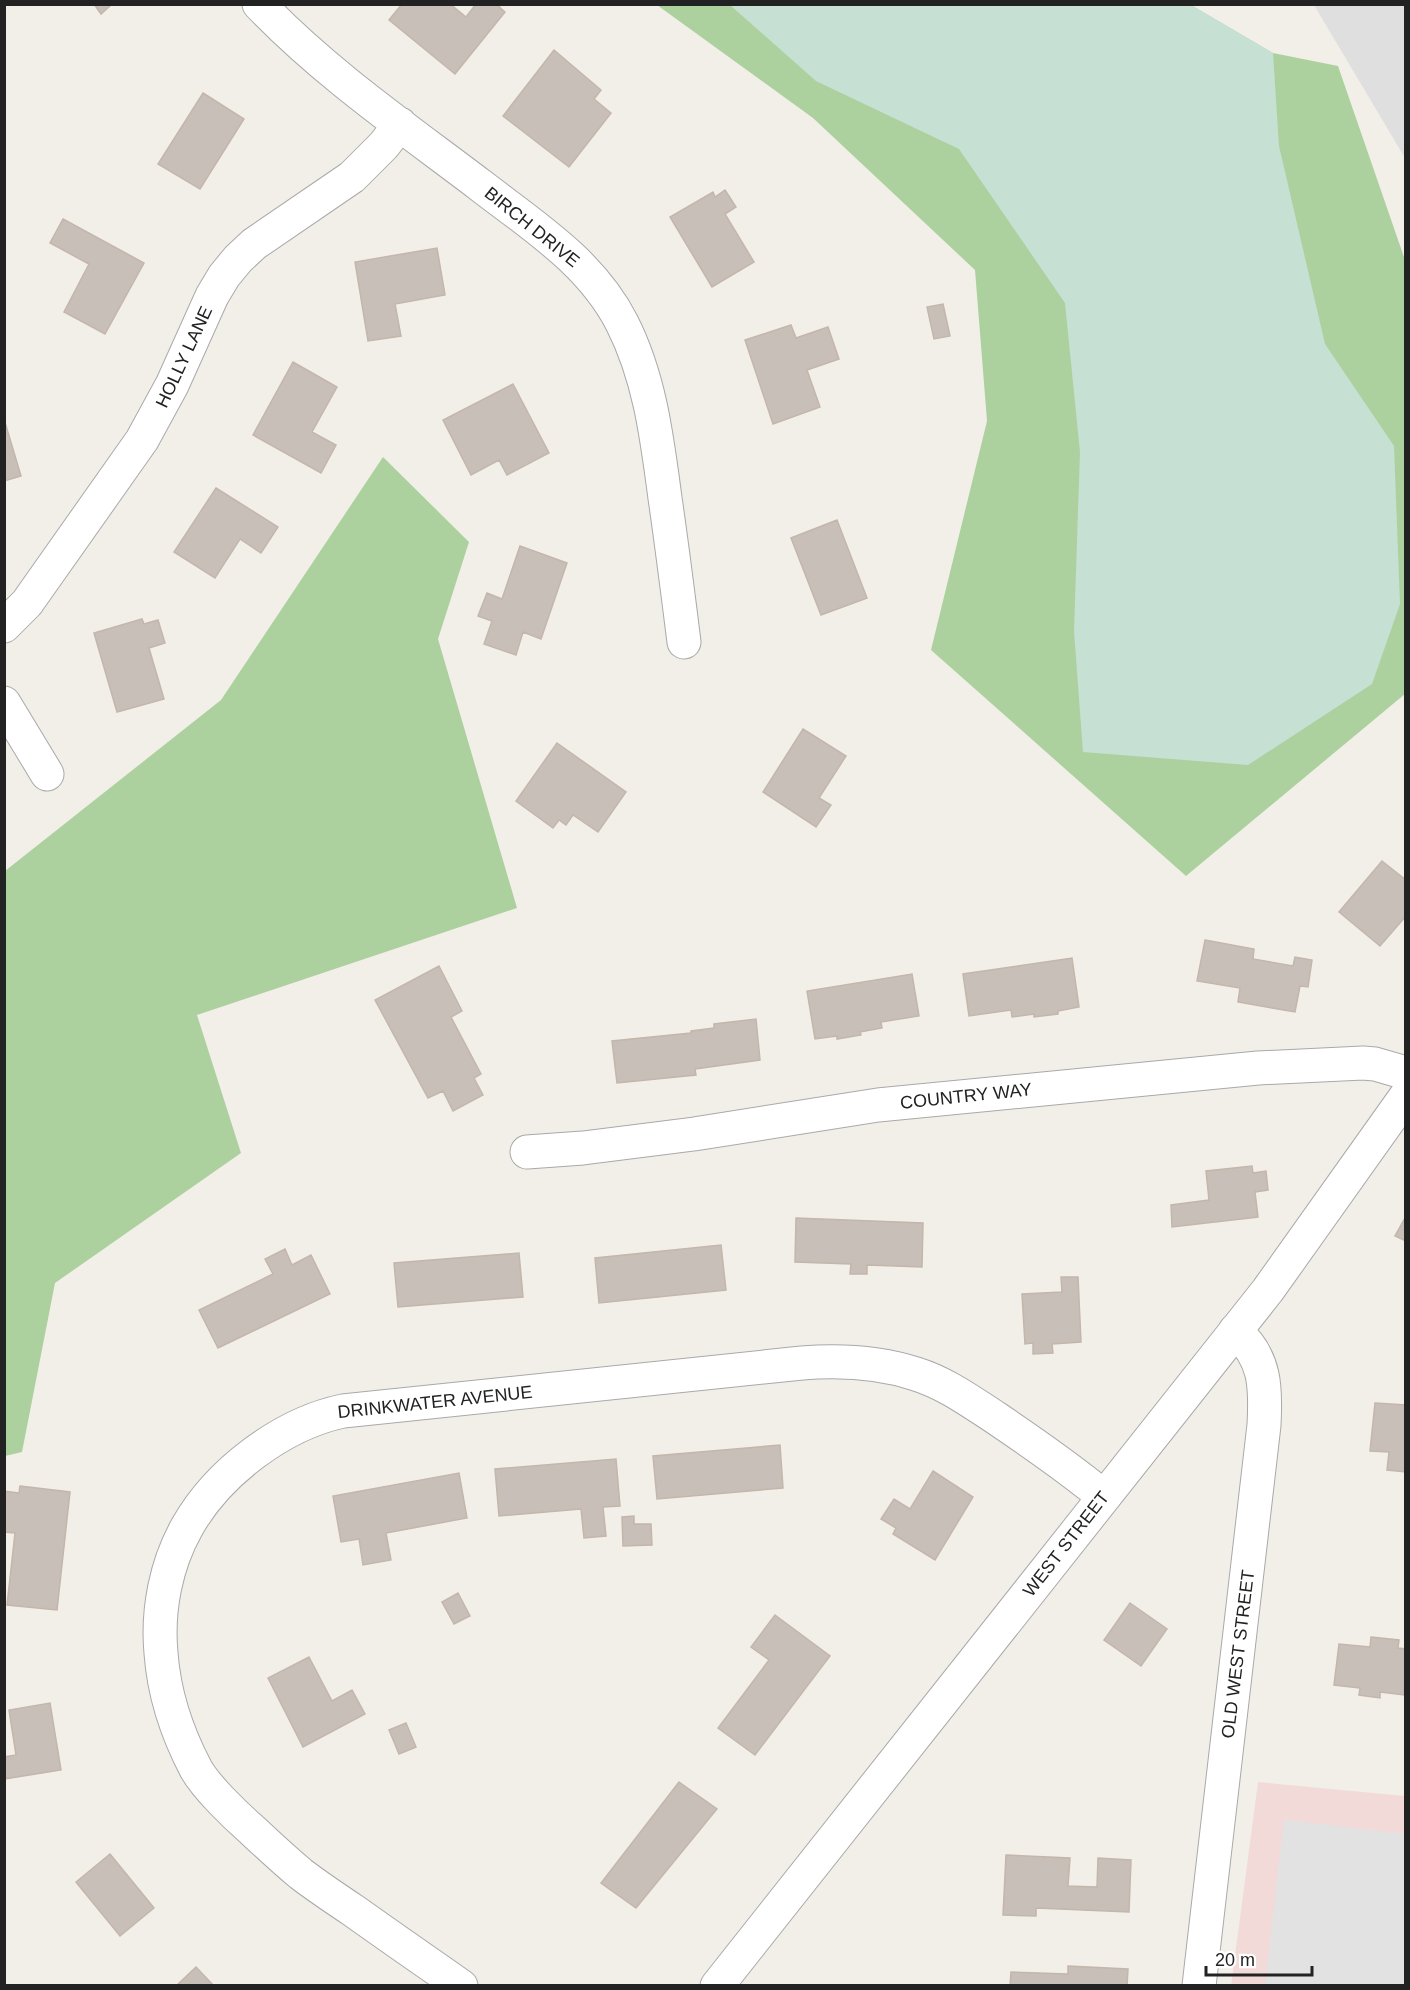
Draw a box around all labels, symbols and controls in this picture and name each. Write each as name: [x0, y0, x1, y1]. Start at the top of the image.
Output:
street label: BIRCH DRIVE: [481, 183, 583, 271]
street label: HOLLY LANE: [152, 303, 216, 411]
street label: COUNTRY WAY: [899, 1079, 1033, 1113]
street label: DRINKWATER AVENUE: [337, 1382, 533, 1422]
street label: WEST STREET: [1019, 1488, 1113, 1600]
street label: OLD WEST STREET: [1218, 1569, 1258, 1739]
scale bar: [1206, 1939, 1312, 1977]
text: 20 m: [1215, 1950, 1255, 1970]

